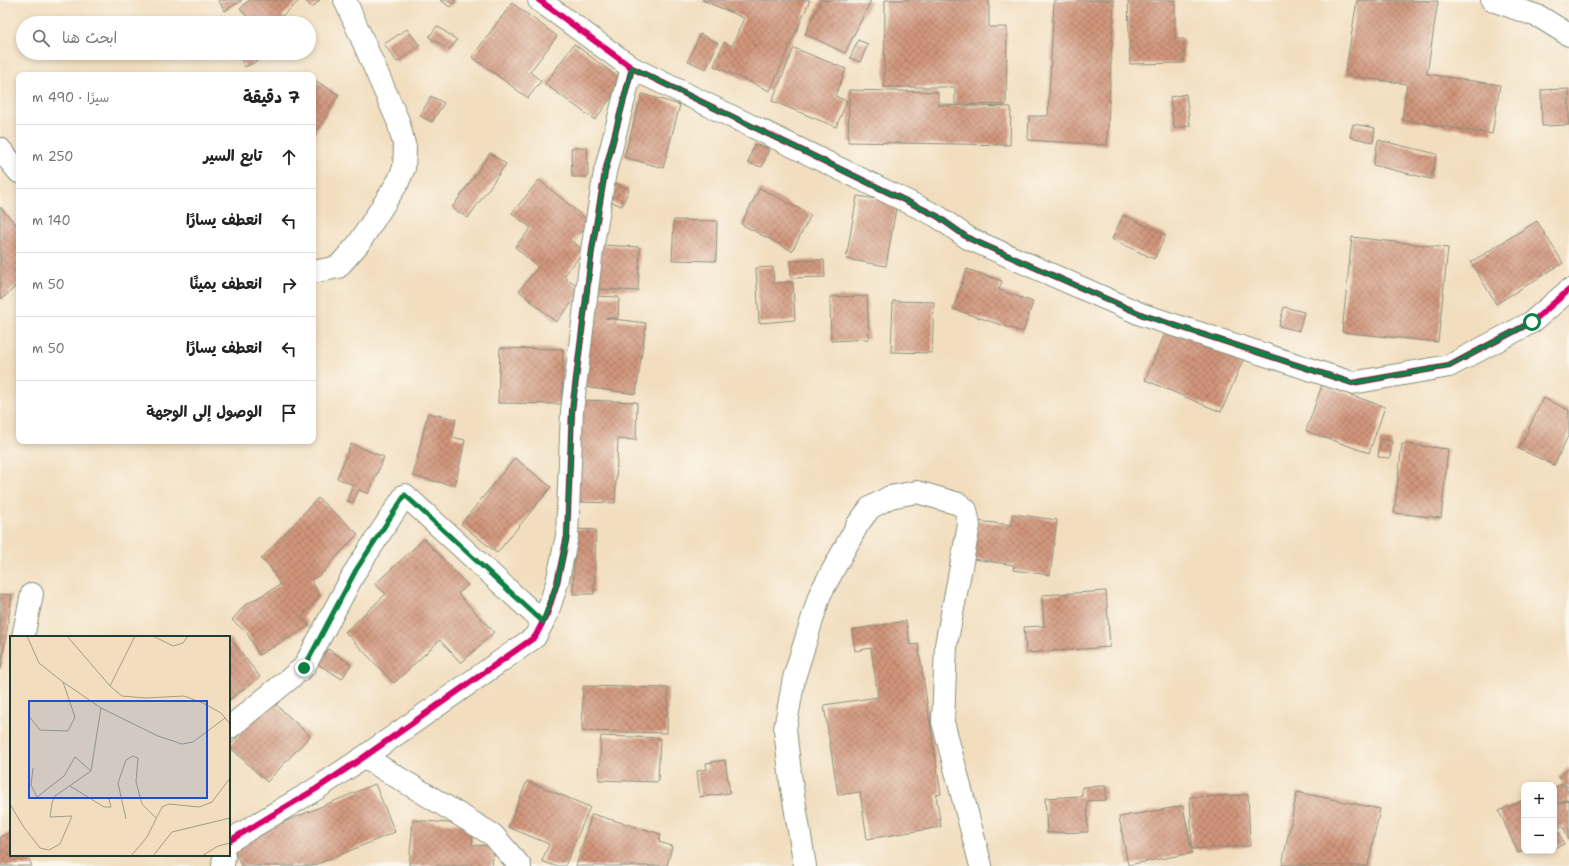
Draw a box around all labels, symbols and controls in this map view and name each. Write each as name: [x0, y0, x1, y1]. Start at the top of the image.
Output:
search box: [16, 16, 316, 60]
icon: search: [30, 27, 52, 49]
text: ابحث هنا: [62, 28, 117, 48]
text: 7 دقيقة: [243, 86, 300, 108]
text: سيرًا · 490 m: [32, 89, 109, 106]
text: تابع السير: [203, 146, 262, 166]
icon: ahead: [278, 146, 300, 168]
text: 250 m: [32, 148, 73, 165]
text: انعطف يسارًا: [186, 210, 262, 230]
icon: left: [278, 210, 300, 232]
text: 140 m: [32, 212, 71, 229]
text: انعطف يمينًا: [190, 274, 262, 294]
icon: right: [278, 274, 300, 296]
text: 50 m: [32, 276, 65, 293]
route start: [1523, 313, 1541, 331]
text: انعطف يسارًا: [186, 338, 262, 358]
icon: left: [278, 338, 300, 360]
text: 50 m: [32, 340, 65, 357]
text: الوصول إلى الوجهة: [146, 402, 262, 422]
icon: arrive: [278, 402, 300, 424]
inset map: [10, 636, 230, 856]
route end: [295, 659, 313, 677]
map controls: [1521, 782, 1557, 854]
button: +: [1521, 782, 1557, 818]
button: −: [1521, 818, 1557, 854]

